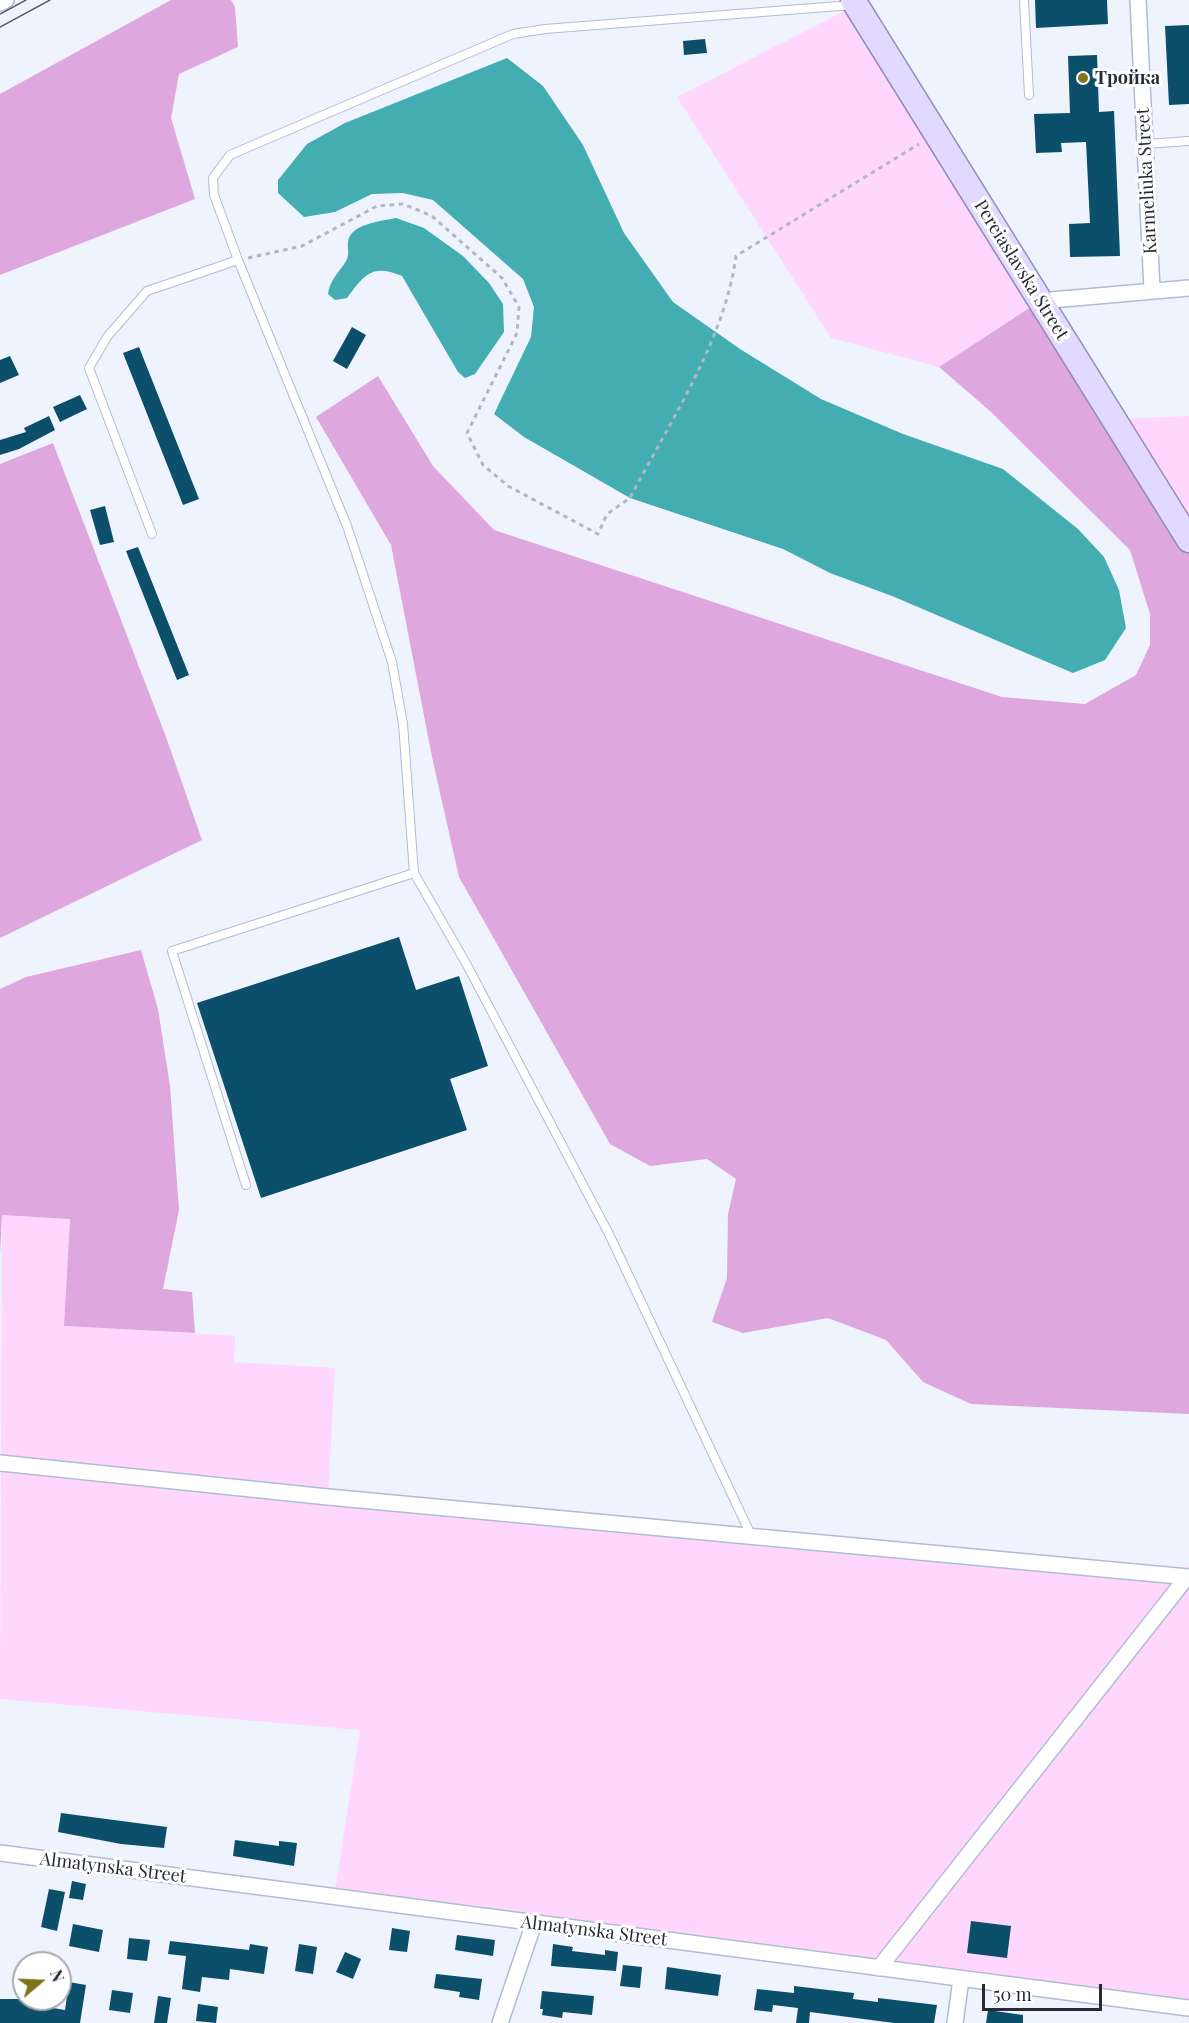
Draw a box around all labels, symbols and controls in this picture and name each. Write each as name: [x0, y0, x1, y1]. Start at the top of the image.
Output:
place label: Тройка: [1095, 67, 1160, 89]
marker: Тройка: [1076, 71, 1090, 85]
street label: Karmeliuka Street: [1132, 107, 1162, 255]
street label: Pereiaslavska Street: [969, 196, 1073, 344]
street label: Almatynska Street: [39, 1848, 187, 1888]
street label: Almatynska Street: [520, 1911, 668, 1951]
north arrow: [12, 1951, 72, 2011]
text: N: [46, 1967, 69, 1985]
scale bar: [985, 1972, 1105, 2010]
text: 50 m: [993, 1982, 1032, 2006]

